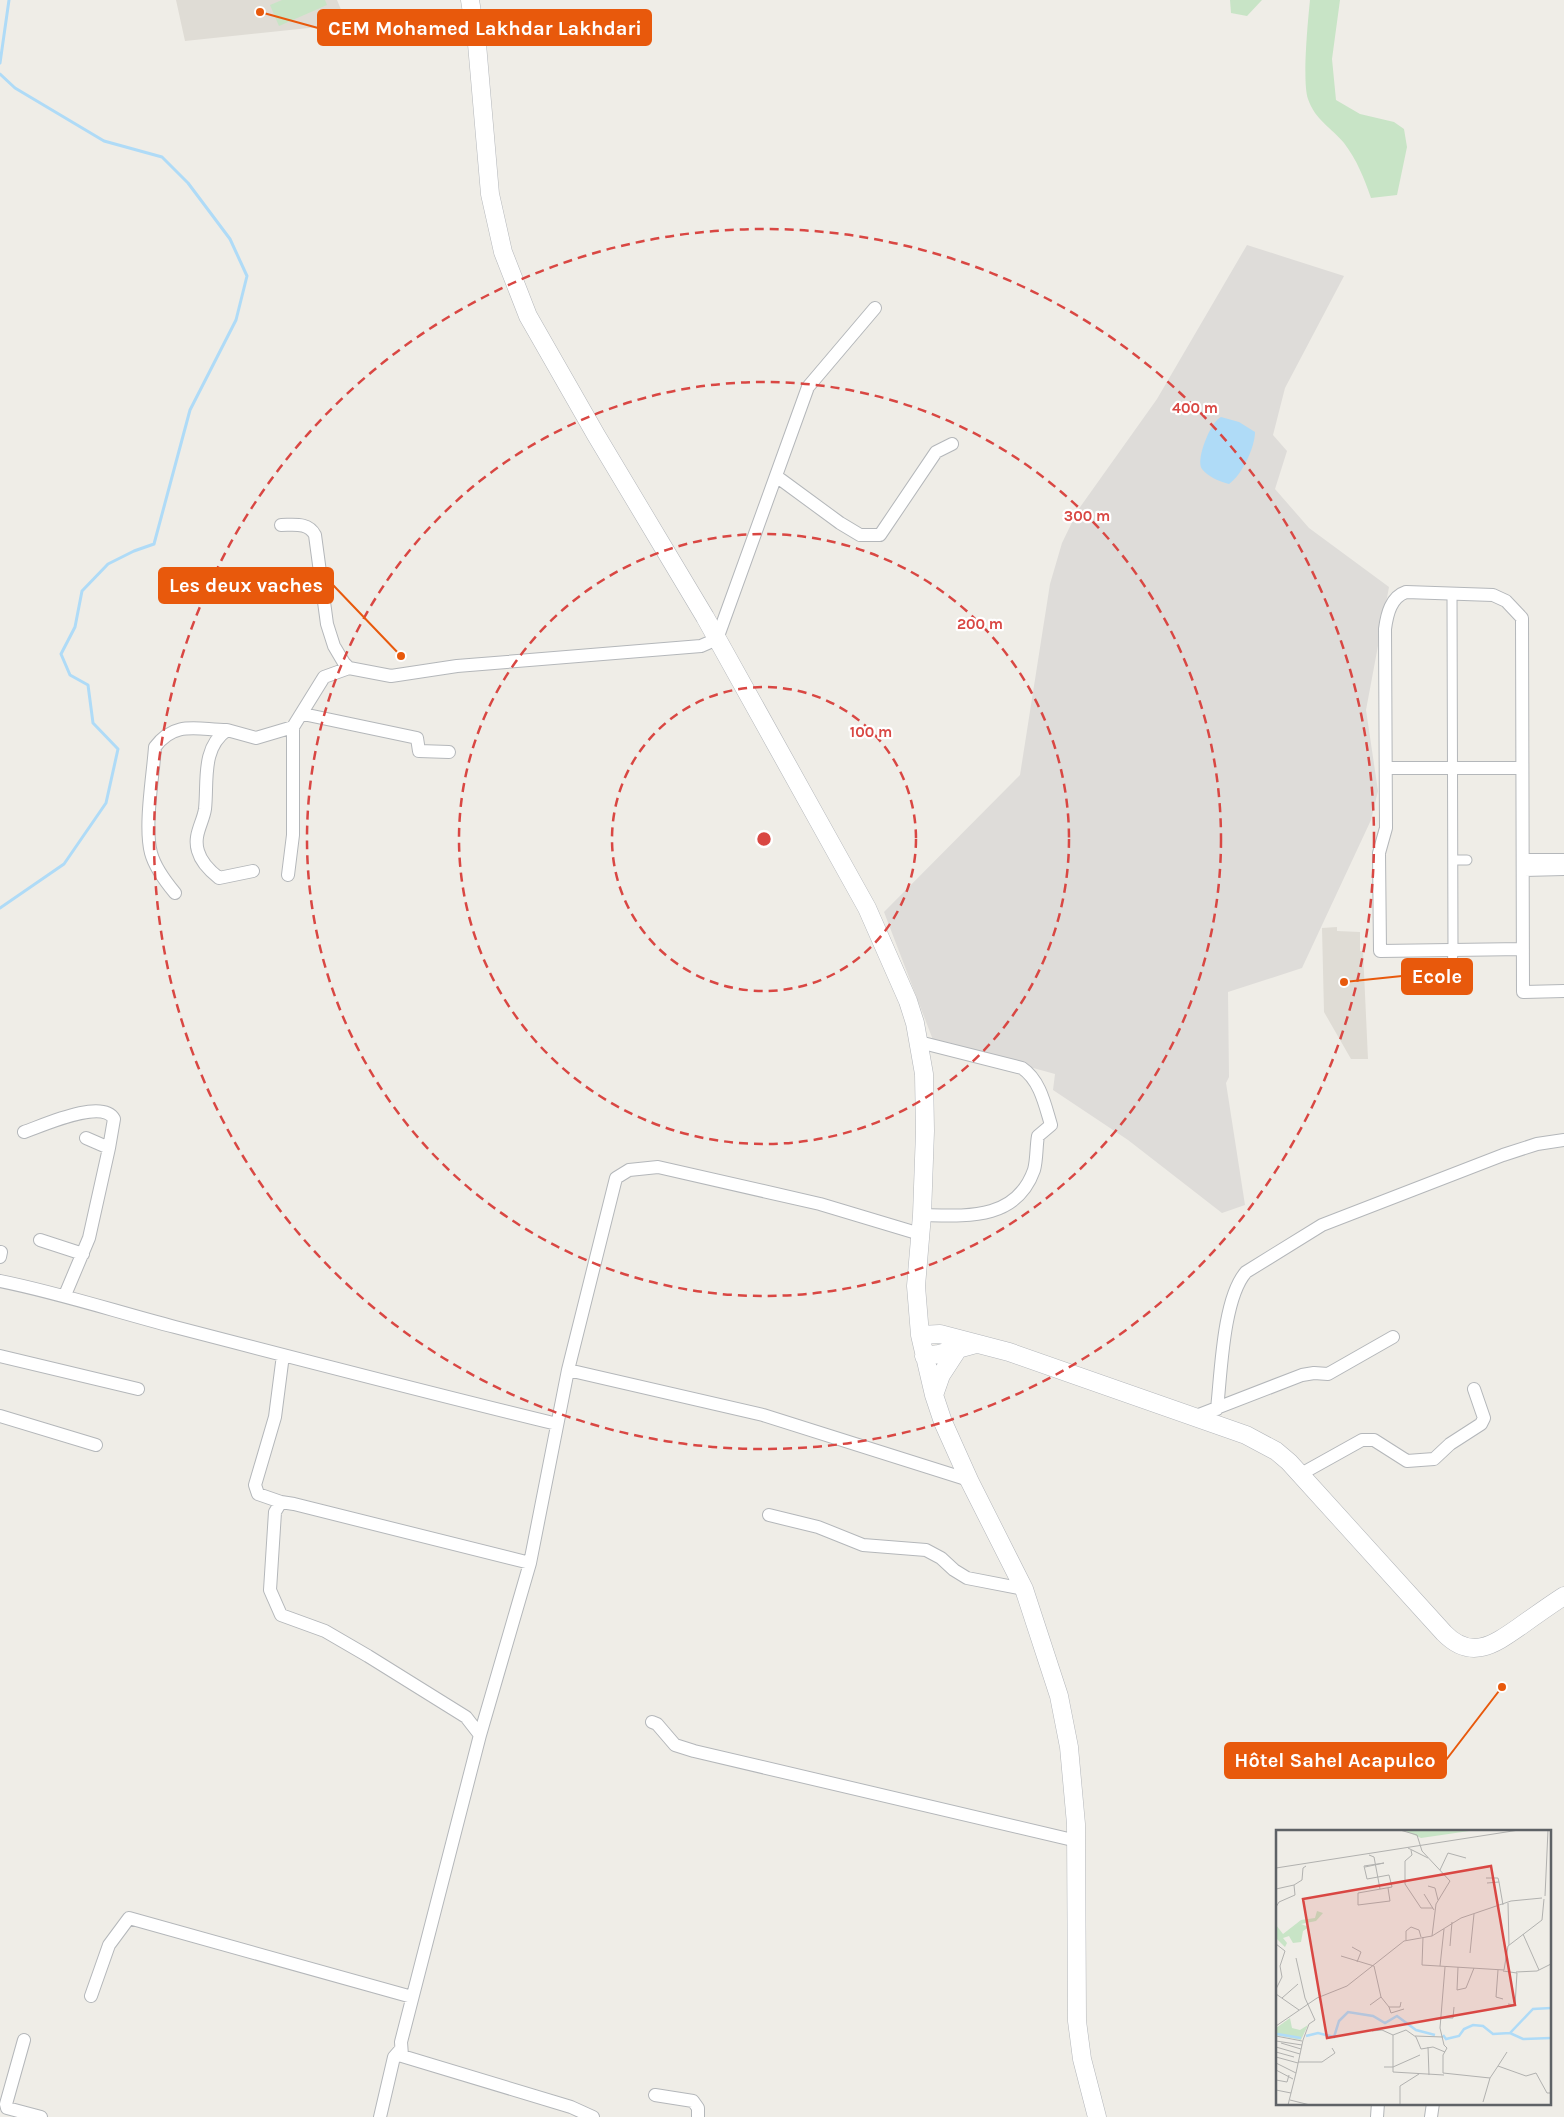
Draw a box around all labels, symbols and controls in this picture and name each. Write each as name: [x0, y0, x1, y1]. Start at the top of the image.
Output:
callout: CEM Mohamed Lakhdar Lakhdari: [318, 10, 651, 45]
text: CEM Mohamed Lakhdar Lakhdari: [328, 17, 642, 40]
text: 400 m: [1172, 399, 1218, 417]
text: 300 m: [1064, 507, 1110, 525]
callout: Les deux vaches: [159, 568, 333, 603]
text: Les deux vaches: [169, 574, 323, 597]
text: 200 m: [957, 615, 1003, 633]
text: 100 m: [850, 723, 892, 741]
centre of rings: [755, 830, 773, 848]
callout: Ecole: [1402, 959, 1472, 994]
text: Ecole: [1412, 965, 1462, 988]
callout: Hôtel Sahel Acapulco: [1225, 1743, 1446, 1778]
text: Hôtel Sahel Acapulco: [1234, 1749, 1436, 1772]
inset map: [1276, 1830, 1552, 2104]

